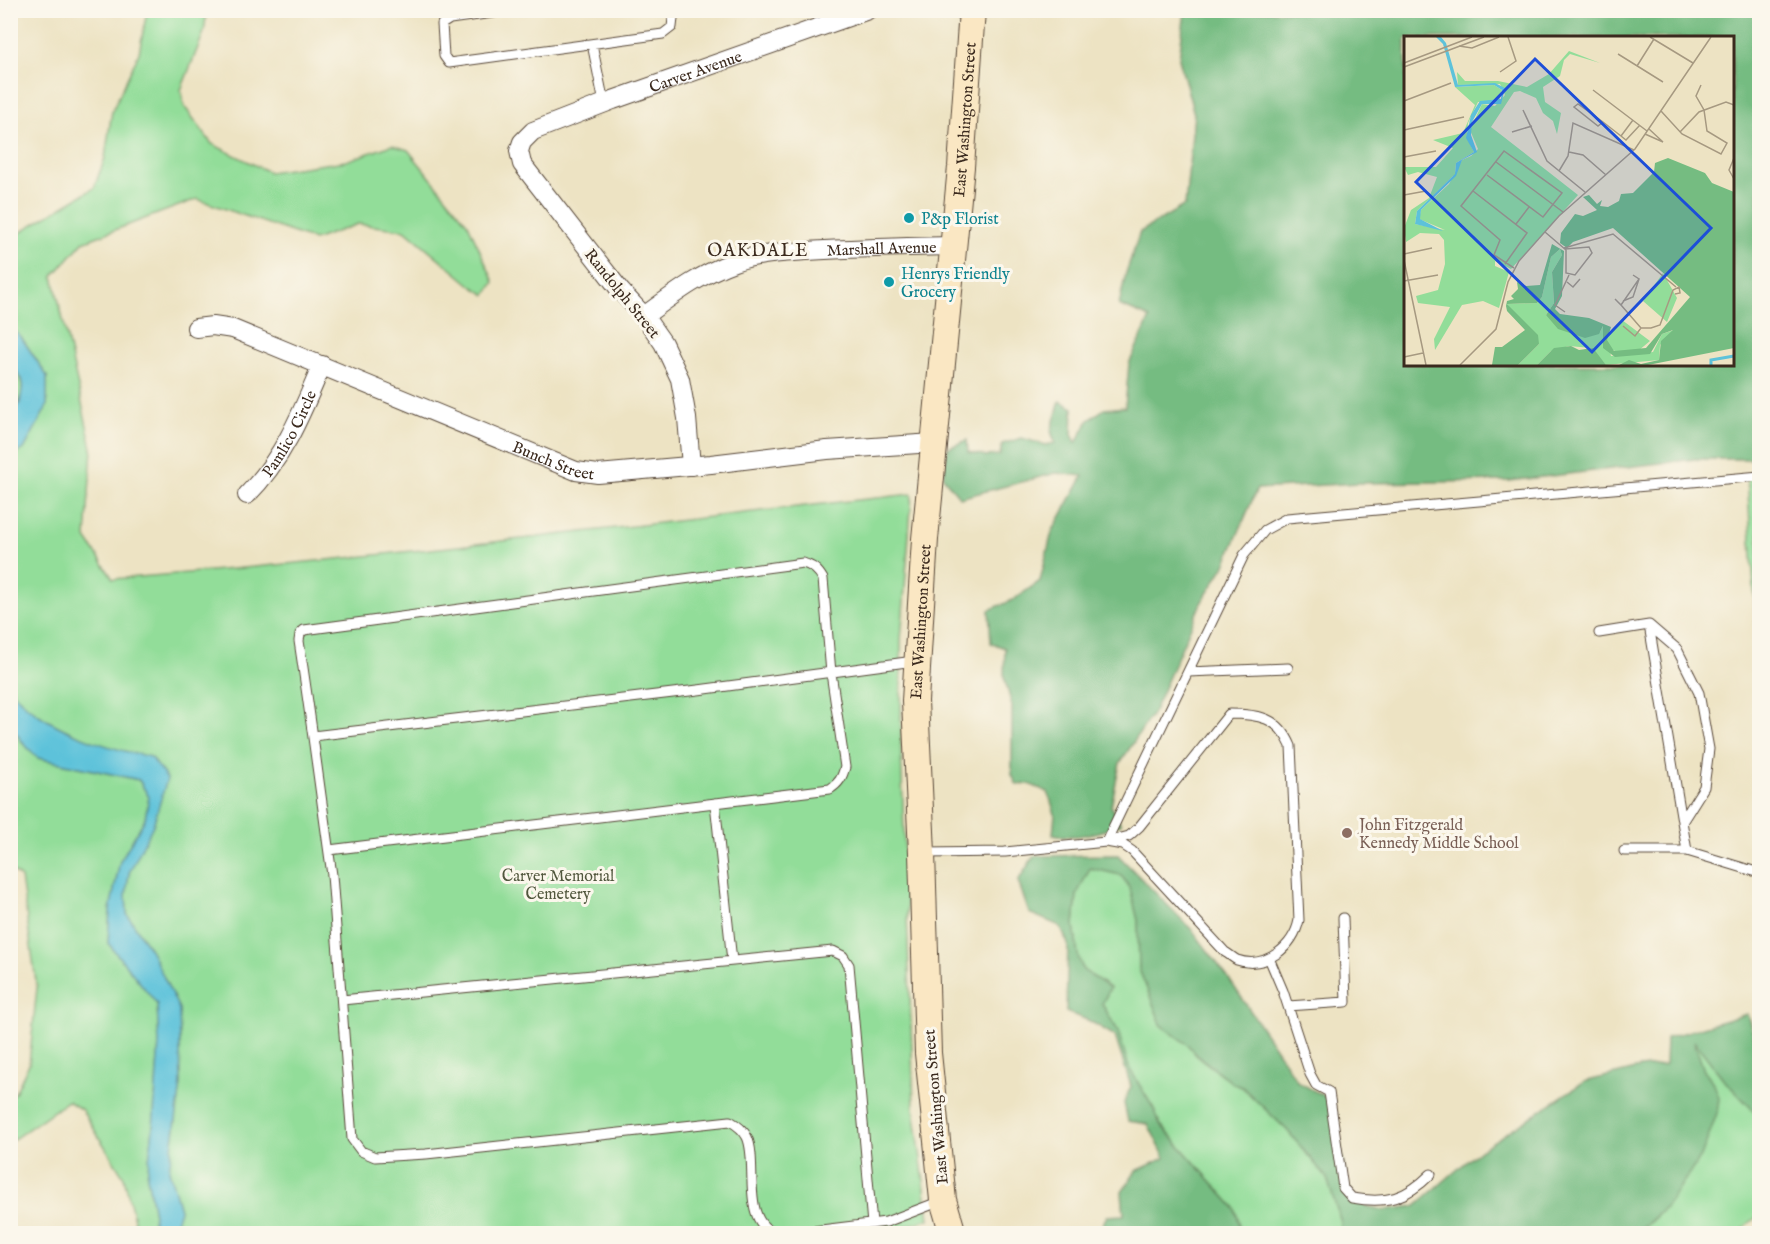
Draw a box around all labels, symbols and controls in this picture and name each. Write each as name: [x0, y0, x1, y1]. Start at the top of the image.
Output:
inset map: [1404, 36, 1734, 366]
street label: East Washington Street: [950, 41, 982, 198]
street label: Carver Avenue: [647, 47, 745, 98]
place label: P&p Florist: [921, 210, 999, 230]
marker: P&p Florist: [902, 211, 916, 225]
street label: Marshall Avenue: [826, 238, 937, 262]
district label: OAKDALE: [707, 240, 809, 263]
street label: Randolph Street: [579, 245, 664, 343]
place label: Henrys Friendly Grocery: [901, 265, 1010, 303]
marker: Henrys Friendly Grocery: [882, 275, 896, 289]
street label: Pamlico Circle: [258, 388, 322, 482]
street label: Bunch Street: [509, 438, 596, 485]
street label: East Washington Street: [907, 543, 937, 700]
place label: John Fitzgerald Kennedy Middle School: [1357, 816, 1519, 854]
marker: John Fitzgerald Kennedy Middle School: [1340, 826, 1354, 840]
park label: Carver Memorial Cemetery: [502, 867, 615, 905]
street label: East Washington Street: [920, 1028, 954, 1185]

